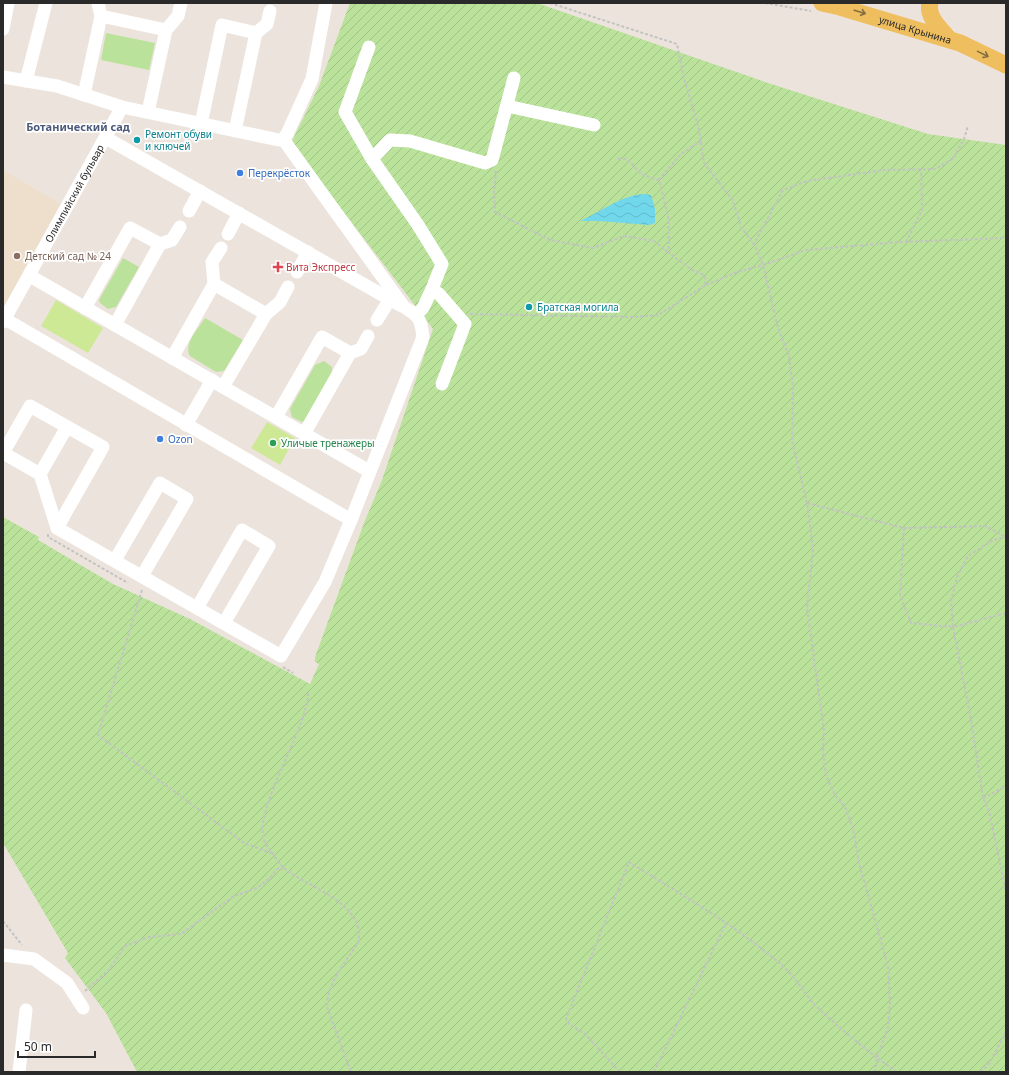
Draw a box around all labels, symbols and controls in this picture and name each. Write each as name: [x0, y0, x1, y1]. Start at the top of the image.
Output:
one-way arrow: [853, 9, 866, 16]
street label: улица Крынина: [877, 12, 953, 47]
one-way arrow: [976, 51, 988, 58]
district label: Ботанический сад: [26, 119, 130, 134]
place label: Ремонт обуви и ключей: [145, 127, 212, 153]
marker: Ремонт обуви и ключей: [132, 135, 142, 145]
street label: Олимпийский бульвар: [41, 142, 107, 245]
place label: Перекрёсток: [248, 166, 311, 180]
marker: Перекрёсток: [235, 168, 245, 178]
place label: Детский сад № 24: [25, 249, 111, 263]
marker: Детский сад № 24: [12, 251, 22, 261]
place label: Вита Экспресс: [286, 260, 356, 274]
marker: Вита Экспресс: [273, 262, 283, 272]
place label: Братская могила: [537, 300, 619, 314]
marker: Братская могила: [524, 302, 534, 312]
place label: Ozon: [168, 432, 193, 446]
marker: Ozon: [155, 434, 165, 444]
place label: Уличые тренажеры: [281, 436, 375, 450]
marker: Уличые тренажеры: [268, 438, 278, 448]
scale bar: [18, 1033, 95, 1059]
text: 50 m: [24, 1038, 52, 1055]

